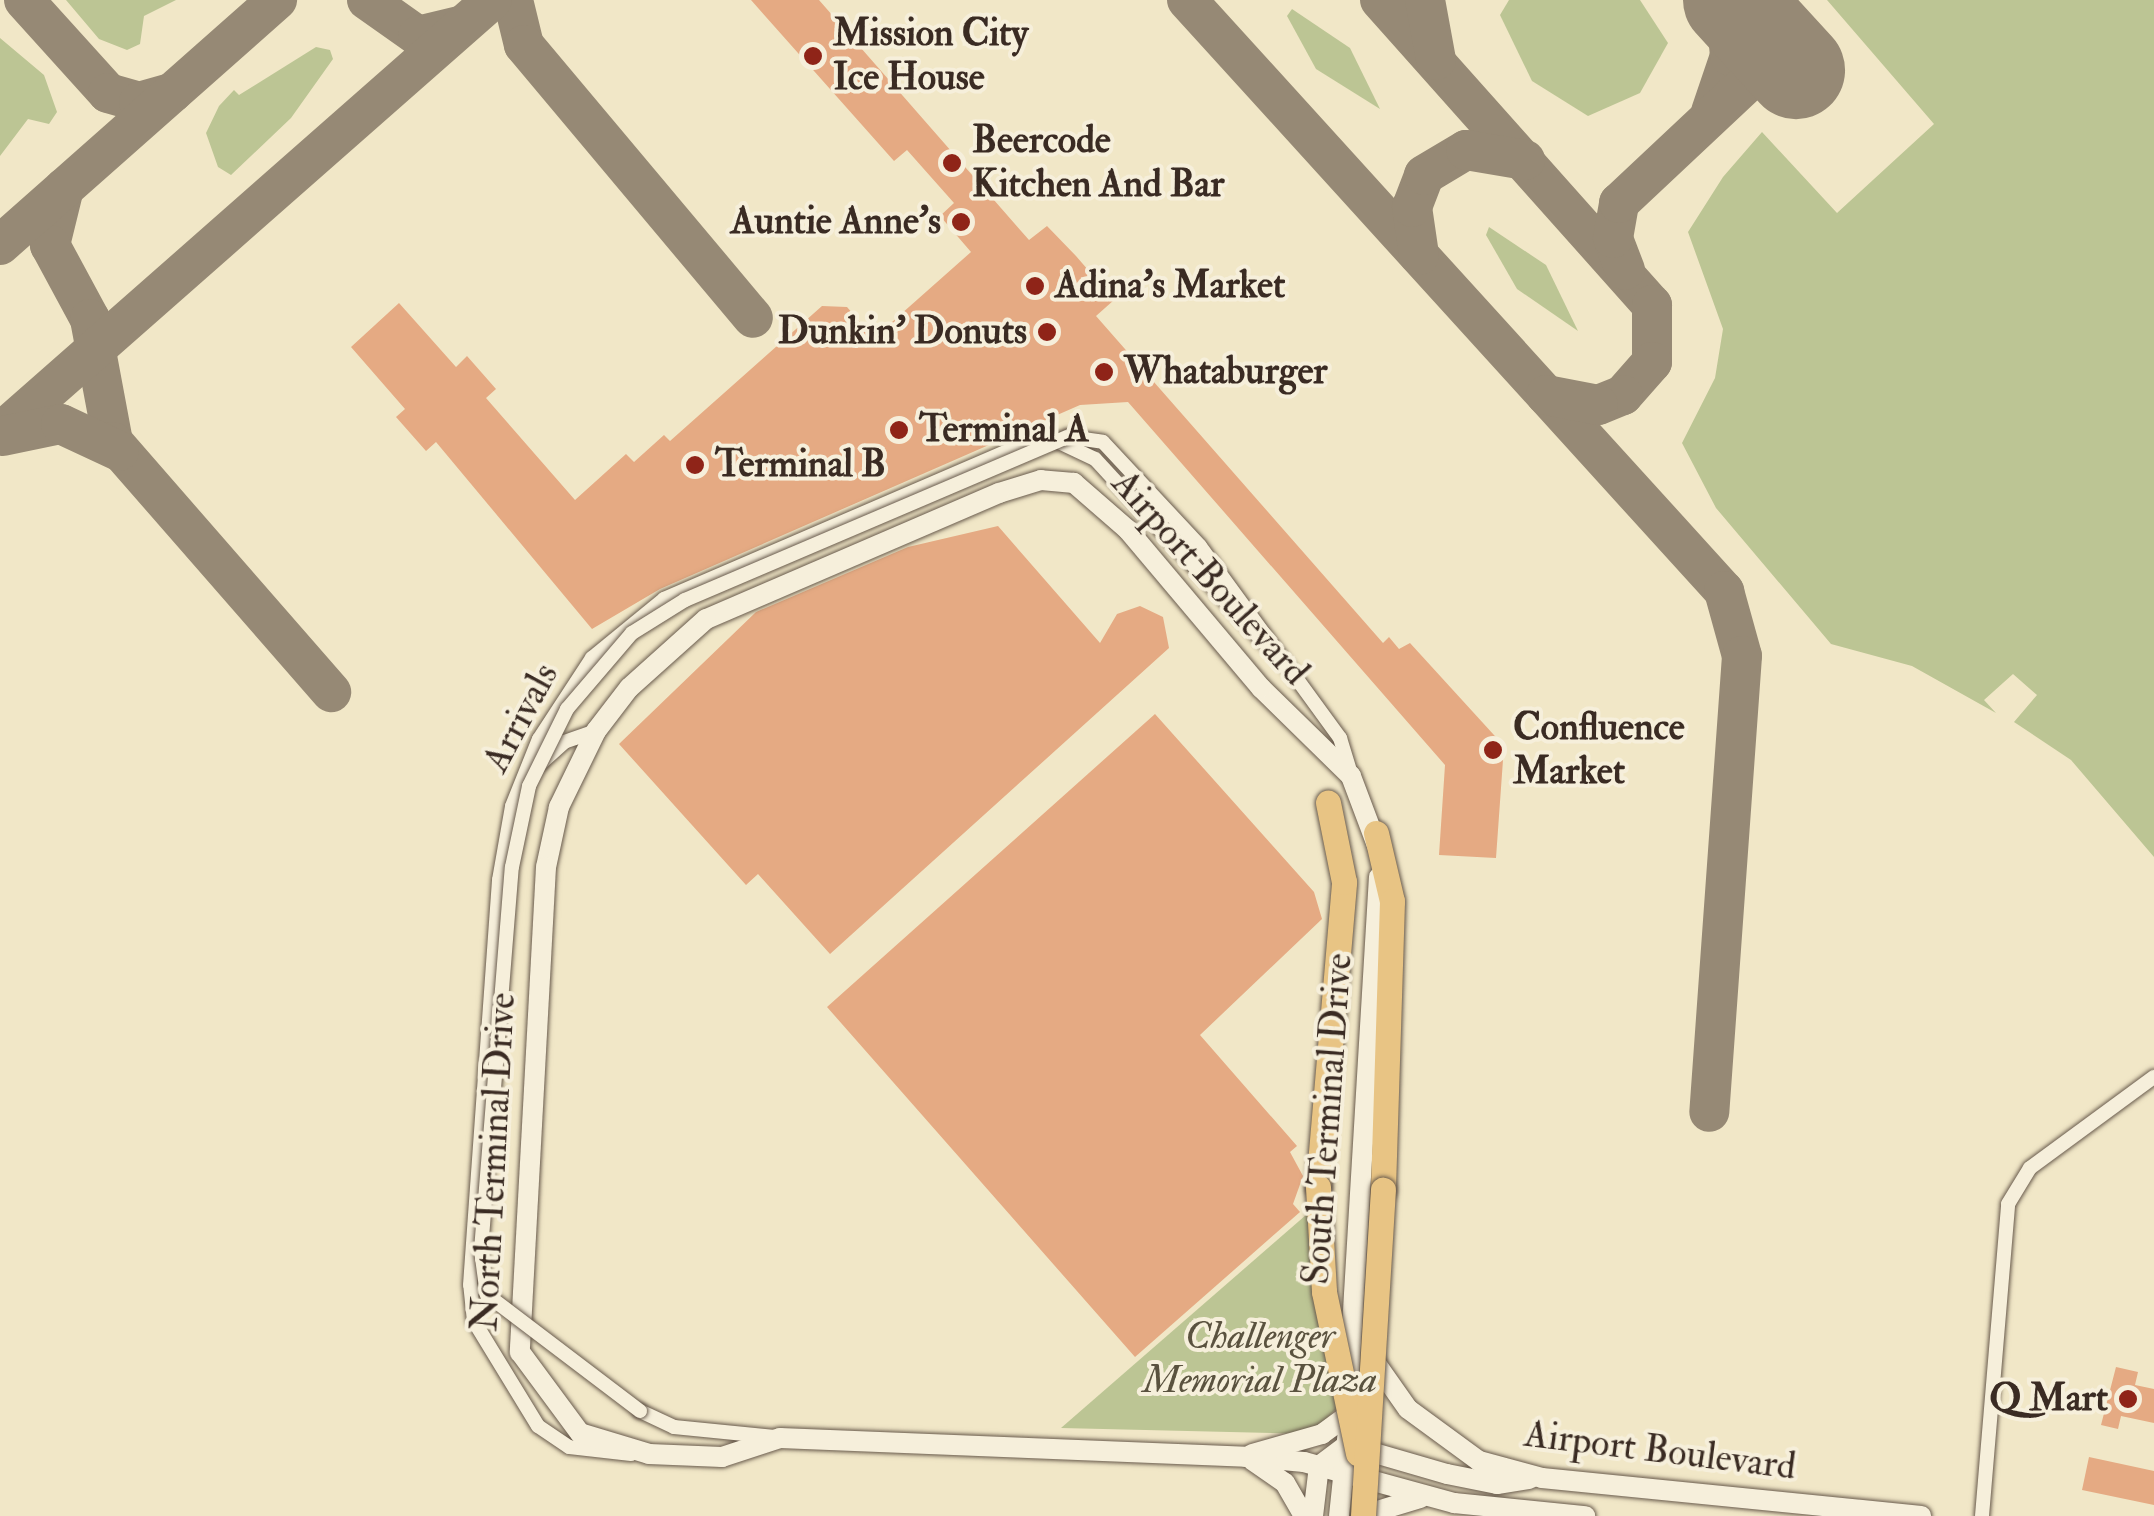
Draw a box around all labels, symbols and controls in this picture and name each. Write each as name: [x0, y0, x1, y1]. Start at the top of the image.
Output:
place label: Mission City Ice House: [833, 11, 1028, 100]
marker: Mission City Ice House: [802, 45, 824, 67]
place label: Beercode Kitchen And Bar: [972, 118, 1224, 208]
marker: Beercode Kitchen And Bar: [941, 152, 963, 174]
place label: Auntie Anne’s: [731, 199, 941, 245]
marker: Auntie Anne’s: [950, 211, 972, 233]
place label: Adina’s Market: [1055, 263, 1285, 309]
marker: Adina’s Market: [1024, 275, 1046, 297]
place label: Dunkin' Donuts: [778, 309, 1027, 355]
marker: Dunkin' Donuts: [1036, 321, 1058, 343]
place label: Whataburger: [1124, 349, 1328, 395]
marker: Whataburger: [1093, 361, 1115, 383]
place label: Terminal A: [919, 407, 1089, 453]
marker: Terminal A: [888, 419, 910, 441]
place label: Terminal B: [715, 442, 886, 488]
marker: Terminal B: [684, 454, 706, 476]
street label: Airport Boulevard: [1102, 461, 1318, 695]
street label: Arrivals: [473, 656, 569, 780]
place label: Confluence Market: [1513, 705, 1685, 794]
marker: Confluence Market: [1482, 739, 1504, 761]
street label: South Terminal Drive: [1294, 952, 1362, 1286]
street label: North Terminal Drive: [462, 992, 526, 1332]
park label: Challenger Memorial Plaza: [1143, 1314, 1377, 1404]
place label: Q Mart: [1989, 1376, 2108, 1422]
marker: Q Mart: [2117, 1388, 2139, 1410]
street label: Airport Boulevard: [1522, 1412, 1798, 1490]

